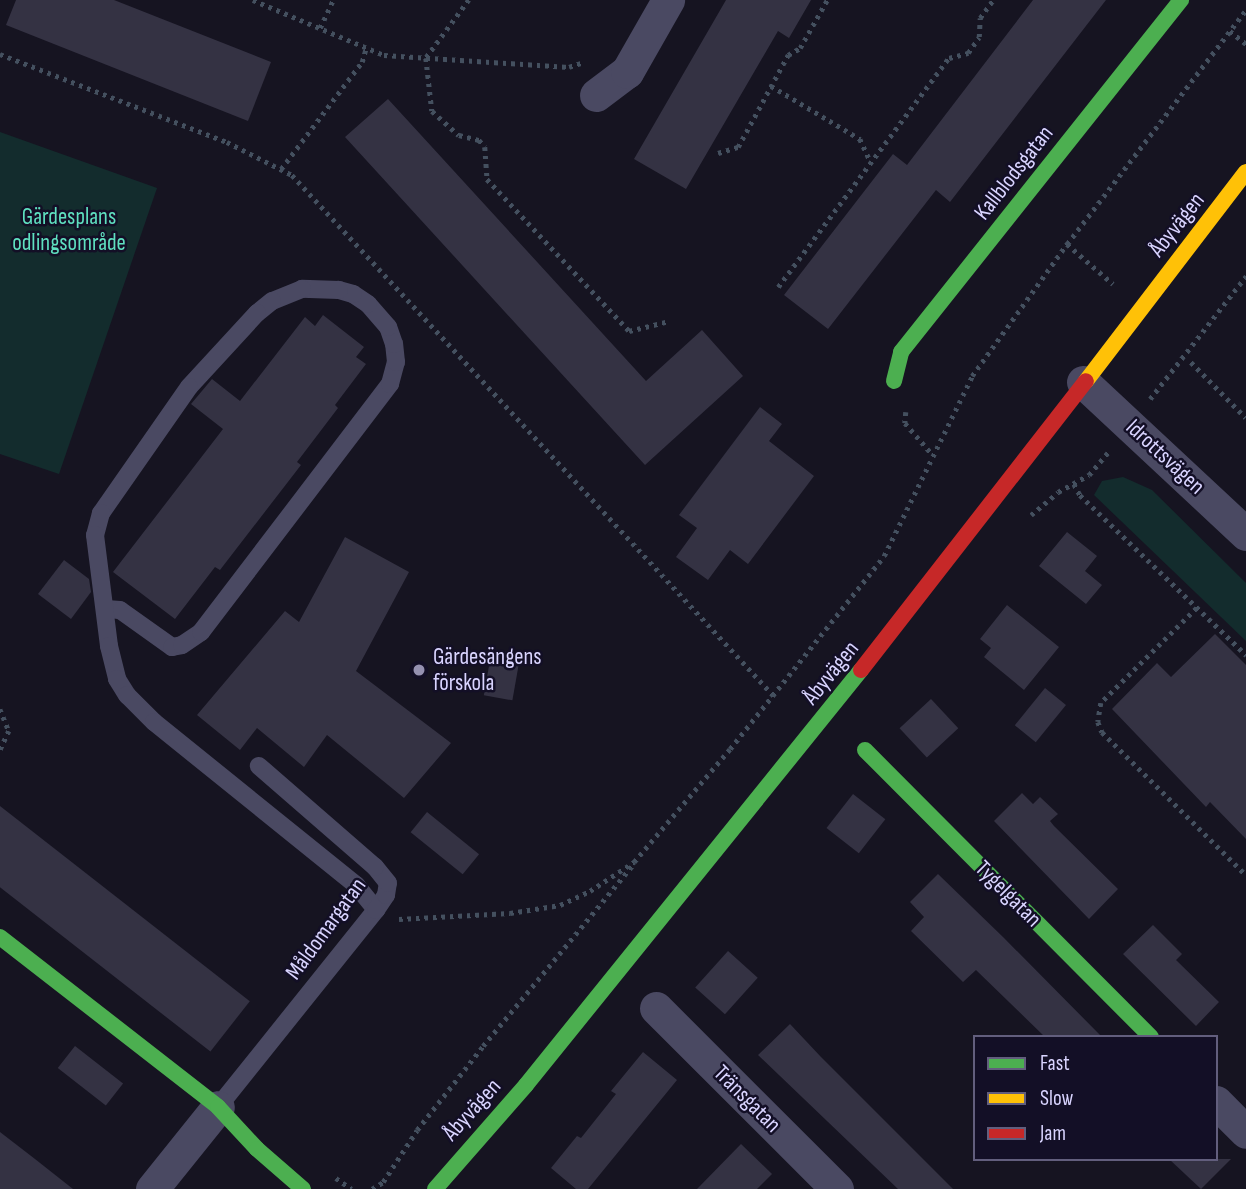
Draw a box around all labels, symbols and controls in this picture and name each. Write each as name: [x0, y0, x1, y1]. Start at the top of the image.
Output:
street label: Kallblodsgatan: [969, 120, 1059, 226]
street label: Åbyvägen: [1143, 187, 1211, 263]
park label: Gärdesplans odlingsområde: [12, 203, 126, 257]
street label: Idrottsvägen: [1120, 414, 1210, 500]
street label: Åbyvägen: [797, 636, 865, 710]
place label: Gärdesängens förskola: [433, 643, 542, 697]
marker: Gärdesängens förskola: [411, 662, 427, 678]
street label: Tygelgatan: [969, 855, 1047, 933]
street label: Måldomargatan: [280, 873, 372, 985]
legend: [973, 1035, 1218, 1161]
text: Fast: [1040, 1051, 1070, 1076]
street label: Tränsgatan: [708, 1060, 786, 1138]
street label: Åbyvägen: [437, 1073, 507, 1147]
text: Slow: [1040, 1086, 1073, 1111]
text: Jam: [1040, 1121, 1066, 1146]

